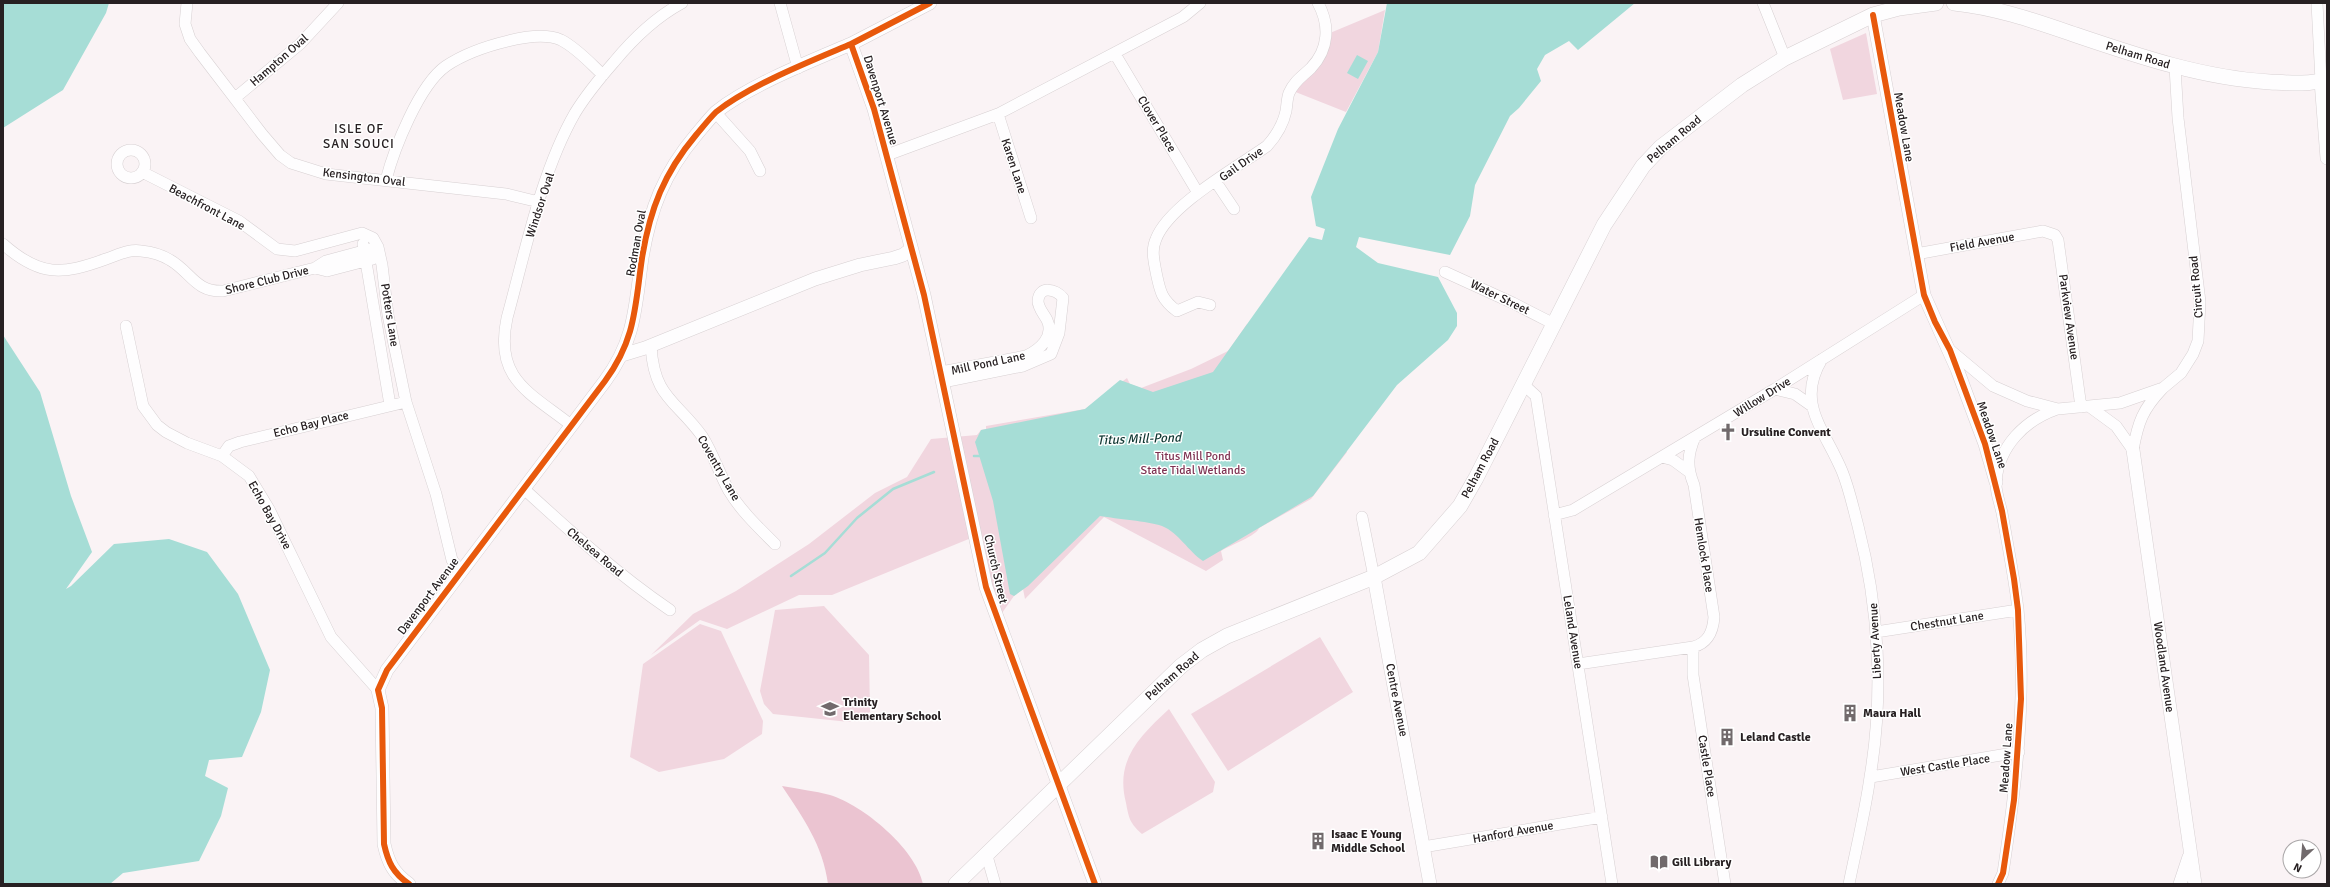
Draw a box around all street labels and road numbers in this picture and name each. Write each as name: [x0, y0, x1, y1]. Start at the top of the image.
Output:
street label: Hampton Oval: [247, 31, 312, 90]
street label: Pelham Road: [2104, 39, 2172, 72]
street label: Davenport Avenue: [860, 53, 901, 147]
street label: Meadow Lane: [1890, 91, 1917, 163]
street label: Clover Place: [1134, 93, 1179, 155]
street label: Pelham Road: [1644, 112, 1705, 167]
street label: Karen Lane: [998, 137, 1030, 196]
street label: Gail Drive: [1216, 144, 1266, 185]
street label: Kensington Oval: [322, 165, 407, 190]
street label: Windsor Oval: [523, 170, 558, 240]
street label: Beachfront Lane: [166, 181, 248, 234]
street label: Rodman Oval: [623, 208, 650, 278]
street label: Field Avenue: [1949, 229, 2016, 256]
street label: Circuit Road: [2186, 255, 2207, 319]
street label: Shore Club Drive: [224, 263, 310, 298]
street label: Parkview Avenue: [2055, 273, 2082, 361]
street label: Water Street: [1468, 277, 1532, 318]
street label: Potters Lane: [377, 282, 402, 348]
street label: Mill Pond Lane: [950, 348, 1027, 379]
street label: Willow Drive: [1731, 374, 1794, 421]
street label: Meadow Lane: [1973, 399, 2010, 471]
street label: Echo Bay Place: [272, 408, 350, 441]
street label: Coventry Lane: [694, 433, 743, 504]
street label: Pelham Road: [1458, 435, 1503, 501]
street label: Echo Bay Drive: [245, 478, 295, 552]
street label: Hemlock Place: [1690, 517, 1717, 594]
street label: Chelsea Road: [563, 524, 626, 580]
street label: Church Street: [980, 533, 1011, 605]
street label: Davenport Avenue: [394, 555, 462, 638]
street label: Leland Avenue: [1559, 594, 1586, 670]
street label: Liberty Avenue: [1866, 602, 1885, 679]
street label: Chestnut Lane: [1909, 608, 1985, 635]
street label: Woodland Avenue: [2150, 621, 2177, 713]
street label: Pelham Road: [1142, 649, 1202, 704]
street label: Centre Avenue: [1382, 662, 1411, 738]
street label: Meadow Lane: [1997, 722, 2016, 794]
street label: Castle Place: [1694, 734, 1719, 798]
street label: West Castle Place: [1899, 751, 1991, 780]
street label: Hanford Avenue: [1472, 818, 1555, 847]

